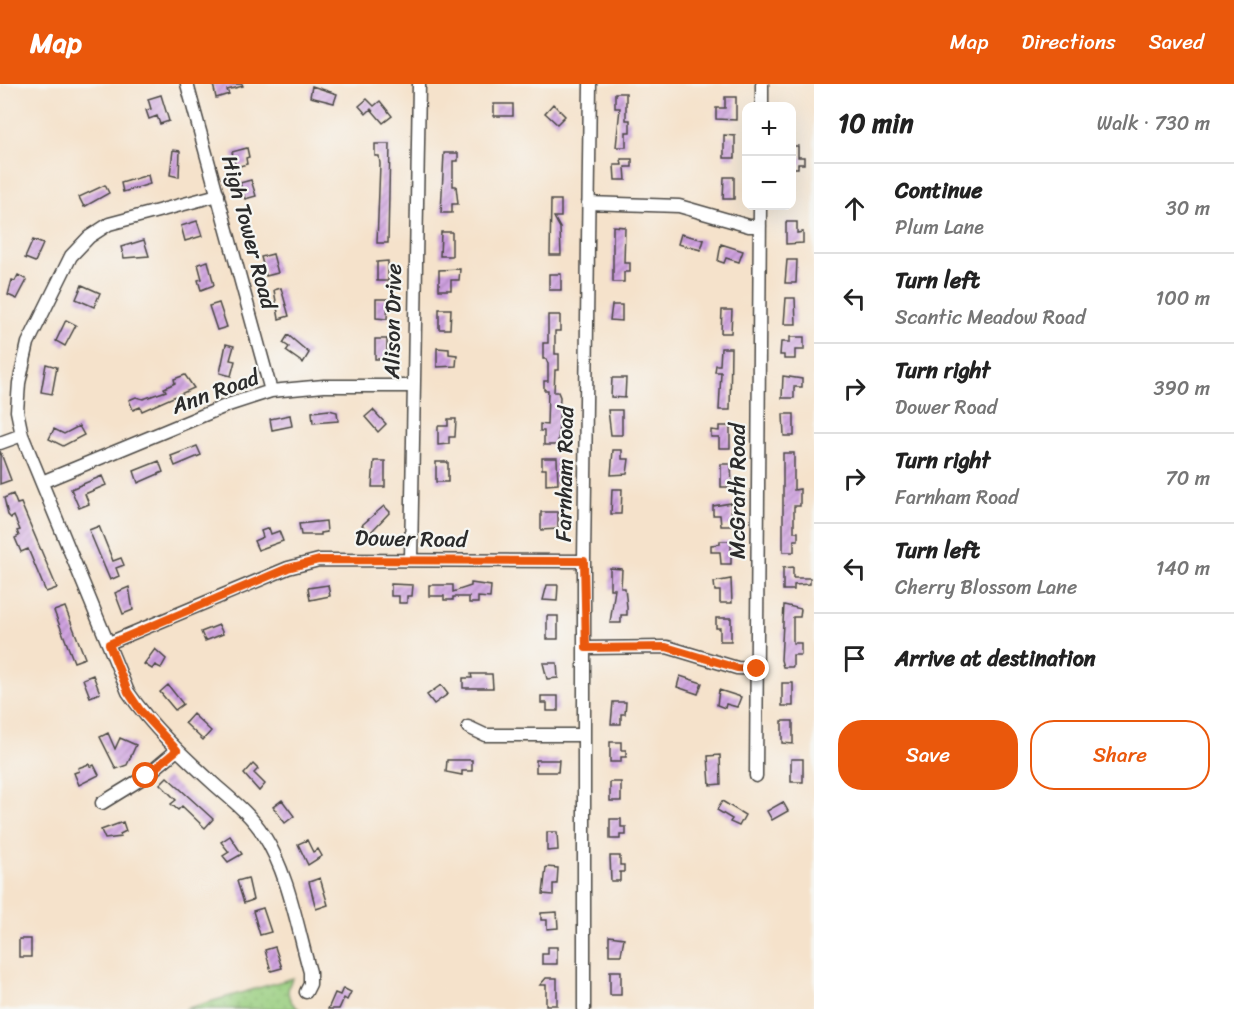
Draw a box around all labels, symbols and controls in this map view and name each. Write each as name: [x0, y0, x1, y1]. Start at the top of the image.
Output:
text: Map: [30, 18, 82, 67]
text: Map: [950, 23, 988, 61]
text: Directions: [1021, 23, 1116, 61]
text: Saved: [1149, 23, 1204, 61]
text: 10 min: [838, 100, 914, 146]
map controls: [742, 102, 796, 210]
button: +: [742, 102, 796, 156]
text: Walk · 730 m: [1097, 106, 1210, 141]
street label: High Tower Road: [210, 151, 289, 315]
button: −: [742, 156, 796, 210]
text: Continue: [895, 171, 983, 210]
text: 30 m: [1166, 191, 1210, 226]
icon: ahead: [838, 192, 871, 225]
text: Plum Lane: [895, 210, 984, 245]
text: Turn left: [895, 261, 980, 300]
street label: Alison Drive: [372, 263, 413, 380]
text: 100 m: [1156, 281, 1210, 316]
icon: left: [838, 282, 871, 315]
text: Scantic Meadow Road: [895, 300, 1085, 335]
text: Turn right: [895, 351, 990, 390]
street label: Ann Road: [165, 357, 266, 426]
text: 390 m: [1154, 371, 1210, 406]
icon: right: [838, 372, 871, 405]
text: Dower Road: [895, 390, 997, 425]
street label: Farnham Road: [544, 404, 585, 542]
street label: McGrath Road: [718, 422, 757, 559]
text: Turn right: [895, 441, 990, 480]
text: 70 m: [1165, 461, 1210, 496]
icon: right: [838, 462, 871, 495]
text: Farnham Road: [895, 480, 1019, 515]
street label: Dower Road: [354, 518, 469, 559]
text: Turn left: [895, 531, 980, 570]
text: 140 m: [1156, 551, 1210, 586]
icon: left: [838, 552, 871, 585]
text: Cherry Blossom Lane: [895, 570, 1077, 605]
text: Arrive at destination: [895, 639, 1096, 678]
icon: arrive: [838, 642, 871, 675]
route end: [743, 655, 769, 681]
button: Save: [838, 720, 1018, 790]
button: Share: [1030, 720, 1210, 790]
route start: [132, 762, 158, 788]

